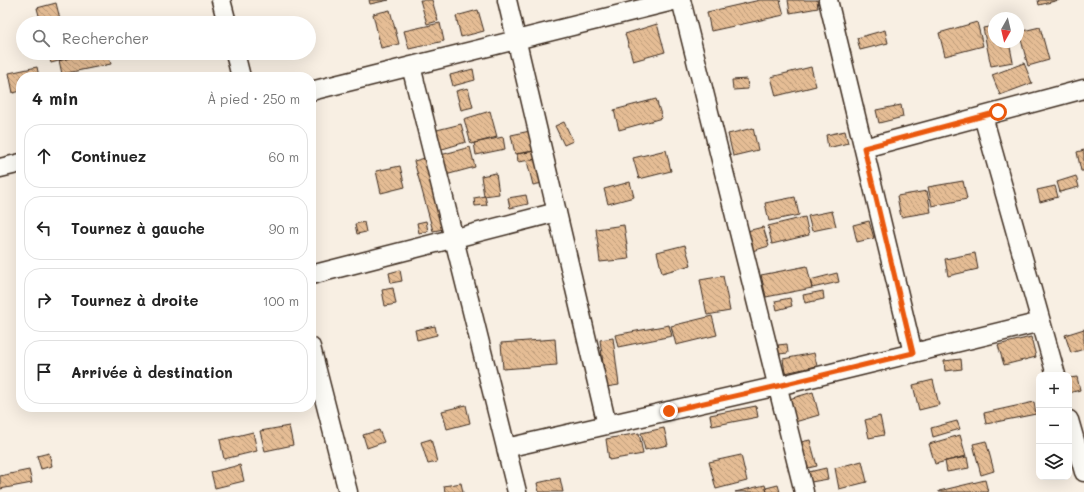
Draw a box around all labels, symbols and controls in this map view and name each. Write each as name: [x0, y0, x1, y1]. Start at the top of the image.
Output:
north arrow: [988, 12, 1024, 48]
search box: [16, 16, 316, 60]
icon: search: [30, 27, 52, 49]
text: Rechercher: [62, 28, 149, 48]
text: 4 min: [32, 87, 78, 109]
text: À pied · 250 m: [207, 90, 300, 107]
route start: [989, 103, 1007, 121]
icon: ahead: [33, 145, 55, 167]
text: Continuez: [71, 146, 146, 166]
text: 60 m: [269, 148, 299, 165]
icon: left: [33, 217, 55, 239]
text: Tournez à gauche: [71, 218, 205, 238]
text: 90 m: [269, 220, 299, 237]
icon: right: [33, 289, 55, 311]
text: Tournez à droite: [71, 290, 199, 310]
text: 100 m: [263, 292, 299, 309]
icon: arrive: [33, 361, 55, 383]
text: Arrivée à destination: [71, 362, 233, 382]
map controls: [1036, 372, 1072, 480]
button: +: [1036, 372, 1072, 408]
route end: [660, 402, 678, 420]
button: −: [1036, 408, 1072, 444]
button: layers: [1036, 444, 1072, 480]

